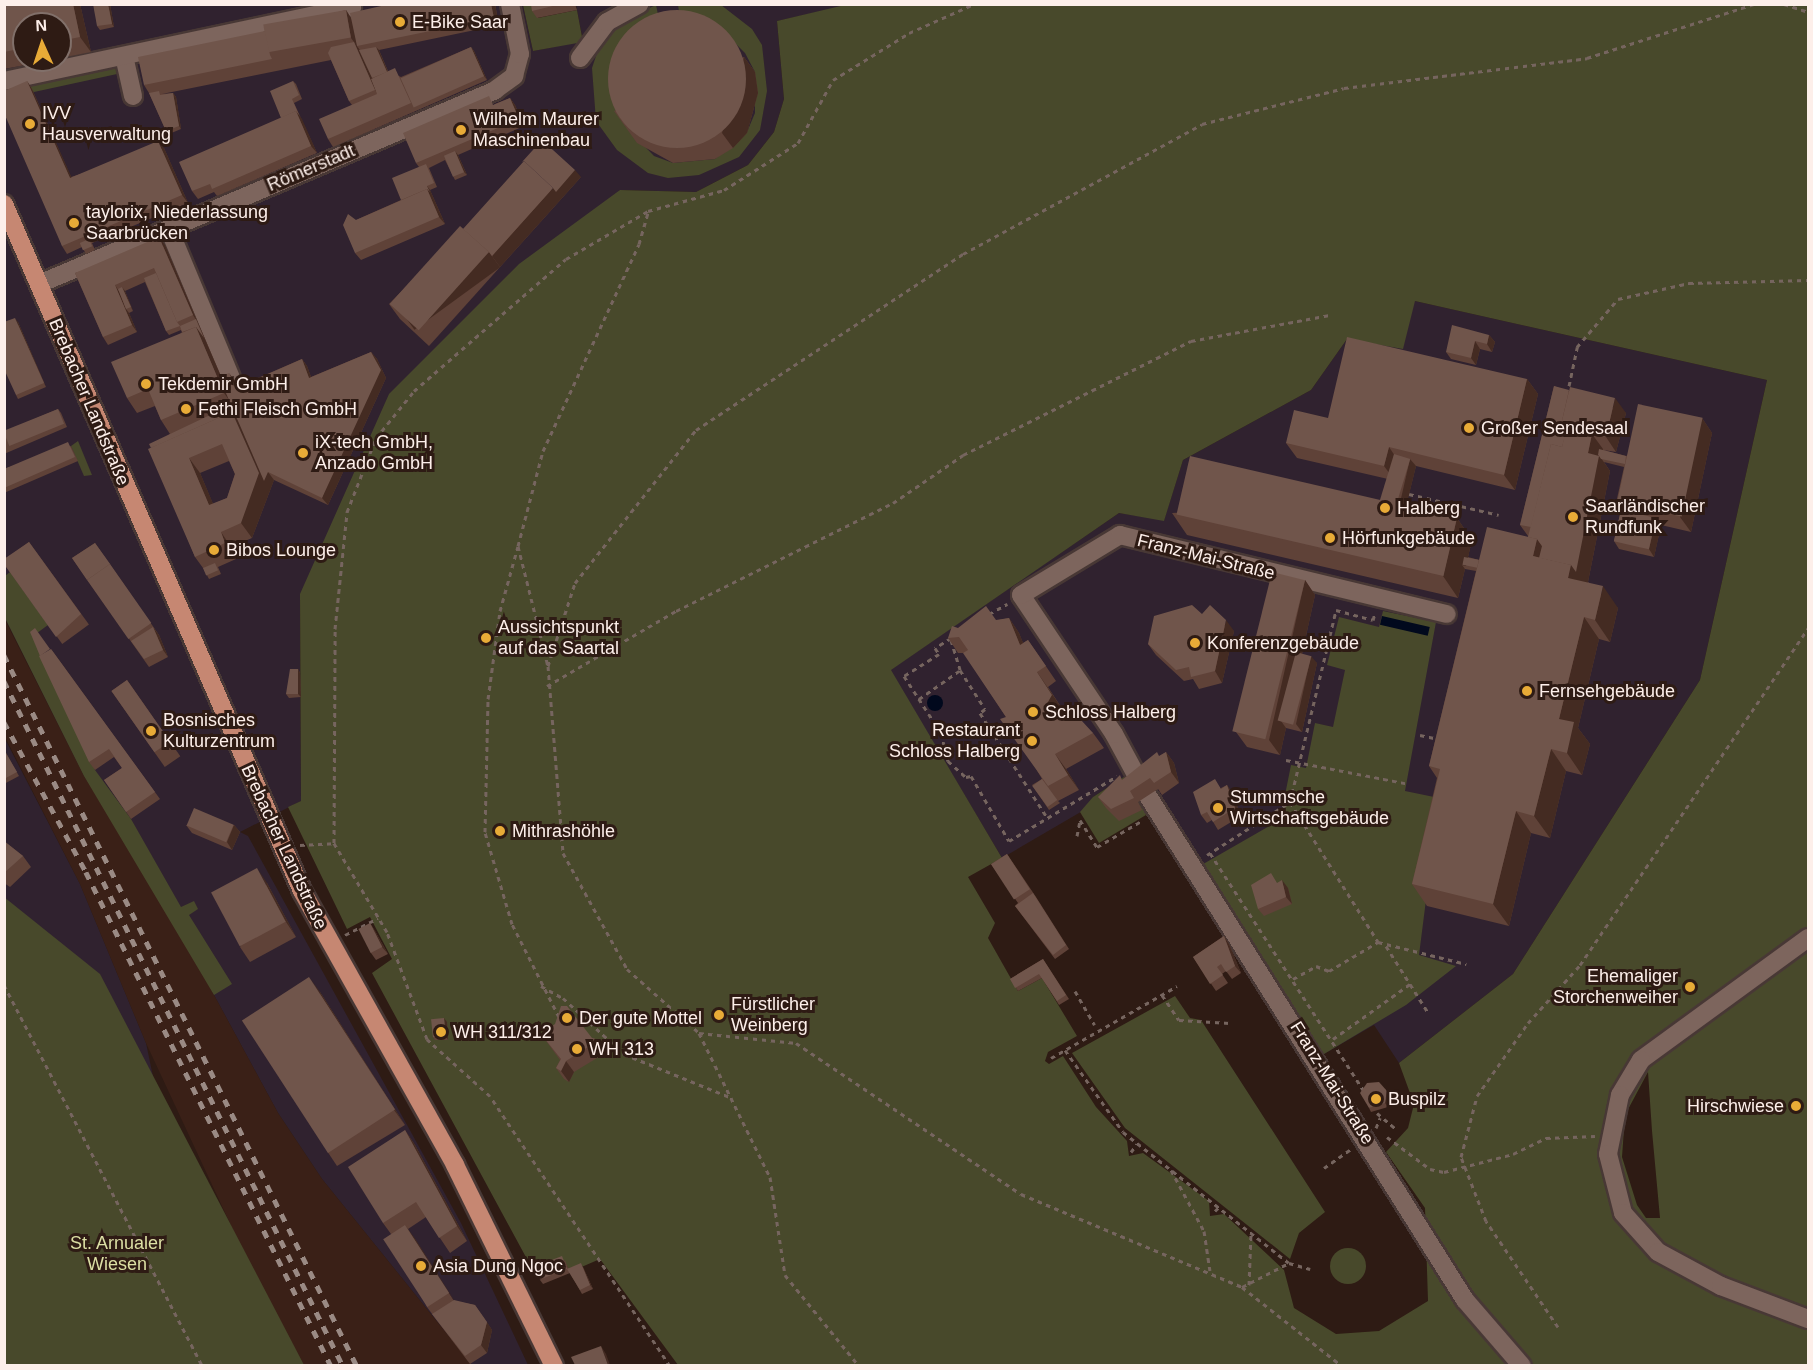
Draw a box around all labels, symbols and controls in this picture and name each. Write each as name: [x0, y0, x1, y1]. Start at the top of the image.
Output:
place label: E-Bike Saar: [412, 11, 508, 33]
north arrow: [12, 12, 72, 72]
marker: E-Bike Saar: [393, 15, 407, 29]
text: N: [35, 17, 47, 34]
place label: IVV Hausverwaltung: [42, 103, 171, 146]
place label: Wilhelm Maurer Maschinenbau: [473, 109, 599, 152]
marker: IVV Hausverwaltung: [23, 117, 37, 131]
marker: Wilhelm Maurer Maschinenbau: [454, 123, 468, 137]
street label: Römerstadt: [264, 140, 358, 196]
place label: taylorix, Niederlassung Saarbrücken: [86, 202, 268, 244]
marker: taylorix, Niederlassung Saarbrücken: [67, 216, 81, 230]
street label: Brebacher Landstraße: [44, 315, 134, 489]
place label: Tekdemir GmbH: [158, 373, 288, 395]
marker: Tekdemir GmbH: [139, 377, 153, 391]
place label: Fethi Fleisch GmbH: [198, 398, 357, 420]
marker: Fethi Fleisch GmbH: [179, 402, 193, 416]
place label: Großer Sendesaal: [1481, 417, 1628, 439]
marker: Großer Sendesaal: [1462, 421, 1476, 435]
place label: iX-tech GmbH, Anzado GmbH: [315, 432, 433, 474]
marker: iX-tech GmbH, Anzado GmbH: [296, 446, 310, 460]
place label: Saarländischer Rundfunk: [1585, 496, 1705, 538]
place label: Halberg: [1397, 497, 1460, 519]
marker: Halberg: [1378, 501, 1392, 515]
marker: Saarländischer Rundfunk: [1566, 510, 1580, 524]
place label: Hörfunkgebäude: [1342, 527, 1475, 549]
street label: Franz-Mai-Straße: [1135, 529, 1277, 585]
marker: Hörfunkgebäude: [1323, 531, 1337, 545]
place label: Bibos Lounge: [226, 539, 336, 561]
marker: Bibos Lounge: [207, 543, 221, 557]
place label: Aussichtspunkt auf das Saartal: [498, 617, 619, 660]
marker: Aussichtspunkt auf das Saartal: [479, 631, 493, 645]
place label: Konferenzgebäude: [1207, 632, 1359, 654]
marker: Konferenzgebäude: [1188, 636, 1202, 650]
place label: Fernsehgebäude: [1539, 680, 1675, 702]
marker: Fernsehgebäude: [1520, 684, 1534, 698]
place label: Schloss Halberg: [1045, 701, 1176, 723]
marker: Schloss Halberg: [1026, 705, 1040, 719]
place label: Bosnisches Kulturzentrum: [163, 710, 275, 752]
place label: Restaurant Schloss Halberg: [889, 720, 1020, 762]
marker: Bosnisches Kulturzentrum: [144, 724, 158, 738]
marker: Restaurant Schloss Halberg: [1025, 734, 1039, 748]
street label: Brebacher Landstraße: [236, 761, 332, 933]
place label: Stummsche Wirtschaftsgebäude: [1230, 787, 1389, 830]
marker: Stummsche Wirtschaftsgebäude: [1211, 801, 1225, 815]
place label: Mithrashöhle: [512, 820, 615, 842]
marker: Mithrashöhle: [493, 824, 507, 838]
place label: Ehemaliger Storchenweiher: [1553, 966, 1678, 1008]
marker: Ehemaliger Storchenweiher: [1683, 980, 1697, 994]
place label: Fürstlicher Weinberg: [731, 994, 815, 1036]
place label: Der gute Mottel: [579, 1007, 702, 1029]
marker: Fürstlicher Weinberg: [712, 1008, 726, 1022]
marker: Der gute Mottel: [560, 1011, 574, 1025]
street label: Franz-Mai-Straße: [1285, 1017, 1379, 1149]
place label: WH 311/312: [453, 1021, 552, 1043]
marker: WH 311/312: [434, 1025, 448, 1039]
place label: WH 313: [589, 1038, 654, 1060]
marker: WH 313: [570, 1042, 584, 1056]
place label: Buspilz: [1388, 1088, 1446, 1110]
marker: Buspilz: [1369, 1092, 1383, 1106]
place label: Hirschwiese: [1687, 1095, 1784, 1117]
marker: Hirschwiese: [1789, 1099, 1803, 1113]
park label: St. Arnualer Wiesen: [69, 1233, 165, 1276]
place label: Asia Dung Ngoc: [433, 1255, 563, 1277]
marker: Asia Dung Ngoc: [414, 1259, 428, 1273]

